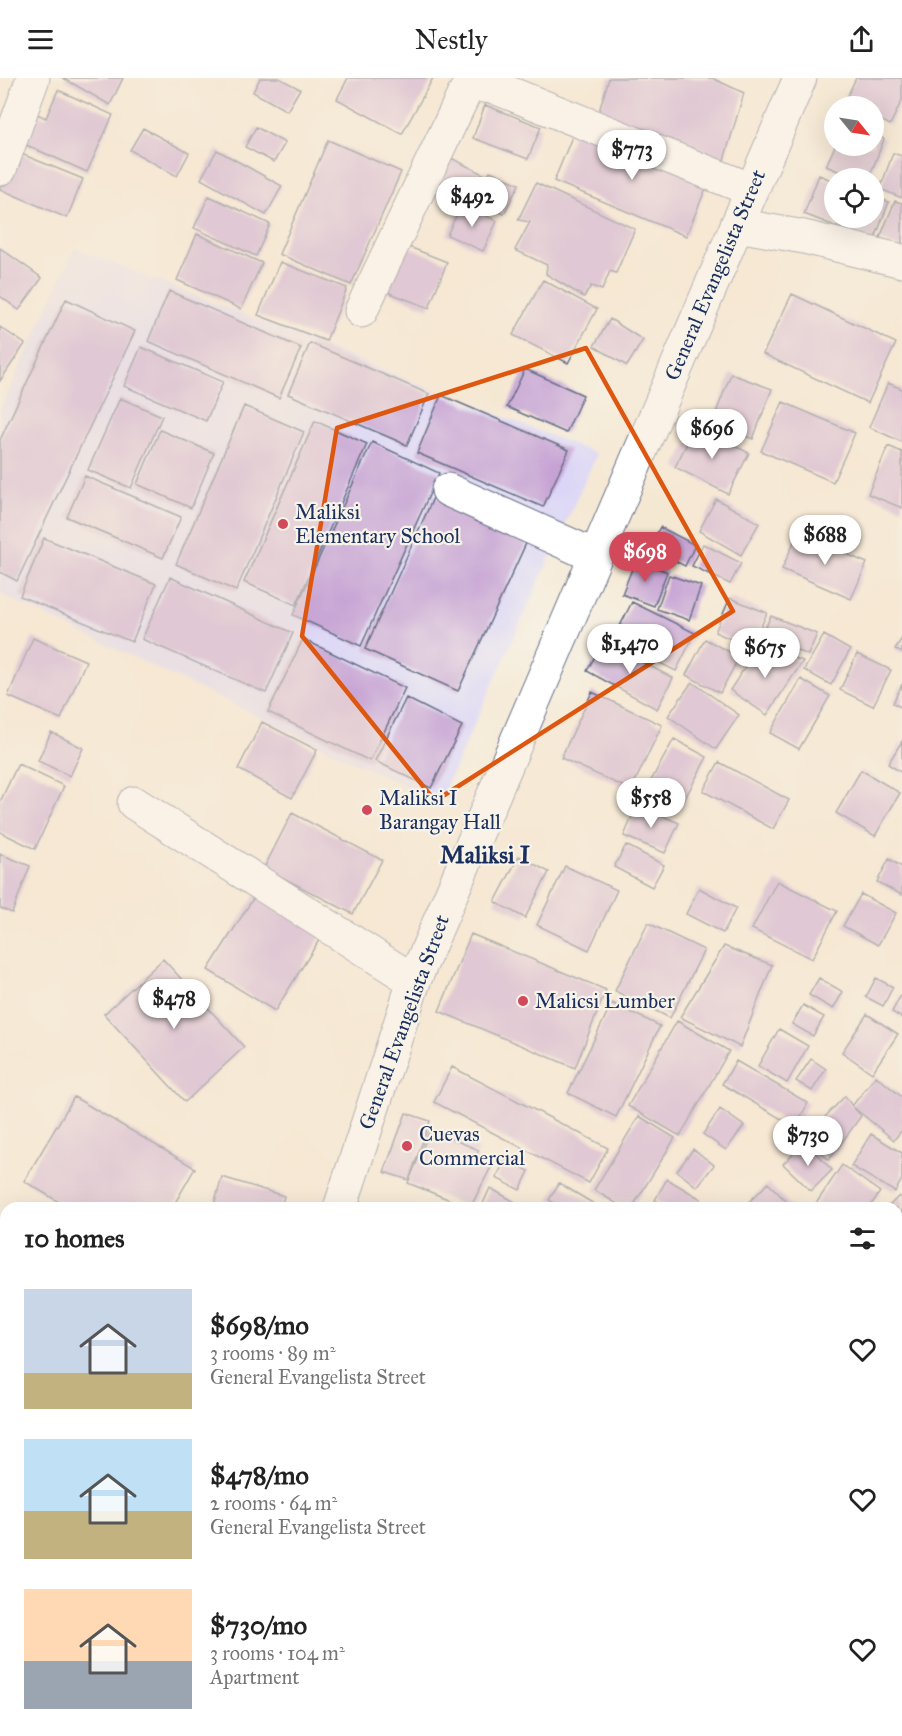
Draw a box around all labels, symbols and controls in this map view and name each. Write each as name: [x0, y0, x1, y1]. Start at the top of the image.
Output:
icon: menu: [24, 23, 57, 56]
text: Nestly: [415, 23, 487, 56]
icon: share: [845, 23, 878, 56]
north arrow: [824, 96, 884, 156]
map controls: [824, 96, 884, 228]
pin: $773: [596, 130, 668, 181]
text: $773: [611, 137, 653, 161]
street label: General Evangelista Street: [659, 165, 771, 384]
button: locate: [824, 168, 884, 228]
pin: $492: [436, 177, 508, 228]
text: $492: [450, 184, 494, 208]
pin: $696: [676, 409, 748, 460]
text: $696: [690, 416, 734, 440]
place label: Maliksi Elementary School: [295, 499, 460, 549]
pin: $688: [789, 515, 861, 566]
marker: Maliksi Elementary School: [276, 517, 290, 531]
text: $688: [803, 522, 847, 546]
pin: $698: [609, 532, 681, 583]
text: $698: [623, 539, 667, 563]
pin: $1,470: [581, 624, 679, 675]
pin: $675: [729, 628, 801, 679]
text: $1,470: [601, 631, 659, 655]
text: $675: [744, 635, 786, 659]
pin: $558: [615, 778, 687, 829]
place label: Maliksi I Barangay Hall: [379, 785, 501, 835]
text: $558: [630, 785, 672, 809]
marker: Maliksi I Barangay Hall: [360, 803, 374, 817]
district label: Maliksi I: [440, 840, 530, 870]
street label: General Evangelista Street: [353, 911, 455, 1133]
pin: $478: [138, 979, 210, 1030]
text: $478: [152, 986, 196, 1010]
place label: Malicsi Lumber: [535, 988, 675, 1014]
marker: Malicsi Lumber: [516, 994, 530, 1008]
pin: $730: [772, 1116, 844, 1167]
place label: Cuevas Commercial: [419, 1121, 525, 1171]
text: $730: [787, 1123, 829, 1147]
marker: Cuevas Commercial: [400, 1139, 414, 1153]
text: 10 homes: [24, 1222, 125, 1254]
icon: filters: [846, 1222, 879, 1255]
text: $698/mo: [210, 1309, 309, 1341]
icon: home: [72, 1313, 144, 1385]
icon: heart: [846, 1333, 879, 1366]
text: 3 rooms · 89 m²: [210, 1341, 335, 1365]
text: General Evangelista Street: [210, 1365, 426, 1389]
text: $478/mo: [210, 1459, 309, 1491]
icon: home: [72, 1463, 144, 1535]
icon: heart: [846, 1483, 879, 1516]
text: 2 rooms · 64 m²: [210, 1491, 337, 1515]
text: General Evangelista Street: [210, 1515, 426, 1539]
text: $730/mo: [210, 1609, 307, 1641]
icon: home: [72, 1613, 144, 1685]
icon: heart: [846, 1633, 879, 1666]
text: 3 rooms · 104 m²: [210, 1641, 345, 1665]
text: Apartment: [210, 1665, 299, 1689]

